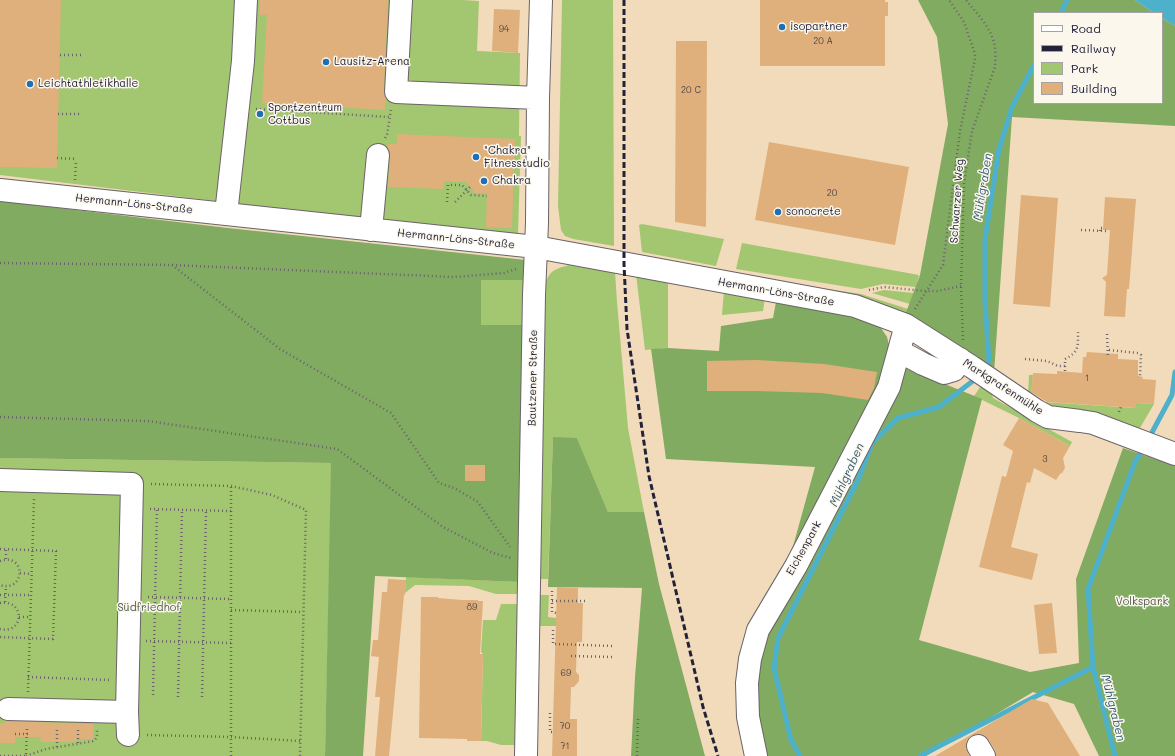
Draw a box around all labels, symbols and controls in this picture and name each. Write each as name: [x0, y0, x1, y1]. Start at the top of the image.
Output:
legend: [1033, 12, 1163, 104]
place label: isopartner: [790, 20, 848, 34]
text: Road: [1071, 20, 1101, 36]
marker: isopartner: [777, 22, 787, 32]
house number: 94: [499, 24, 509, 34]
house number: 20 A: [813, 36, 833, 46]
text: Railway: [1071, 40, 1116, 56]
place label: Lausitz-Arena: [334, 55, 410, 69]
marker: Lausitz-Arena: [321, 57, 331, 67]
text: Park: [1071, 60, 1098, 76]
place label: Leichtathletikhalle: [38, 77, 138, 91]
marker: Leichtathletikhalle: [25, 79, 35, 89]
text: Building: [1071, 80, 1117, 96]
house number: 20 C: [681, 85, 701, 95]
place label: Sportzentrum Cottbus: [268, 101, 342, 127]
marker: Sportzentrum Cottbus: [255, 109, 265, 119]
place label: "Chakra" Fitnesstudio: [484, 144, 550, 170]
marker: "Chakra" Fitnesstudio: [471, 152, 481, 162]
water label: Mühlgraben: [971, 152, 995, 222]
street label: Schwarzer Weg: [947, 158, 967, 244]
place label: Chakra: [492, 174, 531, 188]
marker: Chakra: [479, 176, 489, 186]
house number: 20: [827, 188, 837, 198]
street label: Hermann-Löns-Straße: [75, 191, 193, 217]
place label: sonocrete: [786, 205, 841, 219]
marker: sonocrete: [773, 207, 783, 217]
street label: Hermann-Löns-Straße: [397, 226, 515, 252]
street label: Hermann-Löns-Straße: [717, 275, 835, 309]
street label: Bautzener Straße: [526, 330, 540, 426]
street label: Markgrafenmühle: [960, 356, 1046, 418]
house number: 1: [1085, 373, 1089, 383]
water label: Mühlgraben: [827, 441, 867, 509]
house number: 3: [1042, 454, 1048, 464]
street label: Eichenpark: [784, 518, 824, 578]
park label: Volkspark: [1116, 595, 1168, 609]
park label: Südfriedhof: [117, 601, 181, 615]
house number: 89: [467, 602, 477, 612]
house number: 69: [561, 668, 571, 678]
water label: Mühlgraben: [1098, 673, 1128, 743]
house number: 70: [560, 721, 570, 731]
house number: 71: [560, 741, 570, 751]

